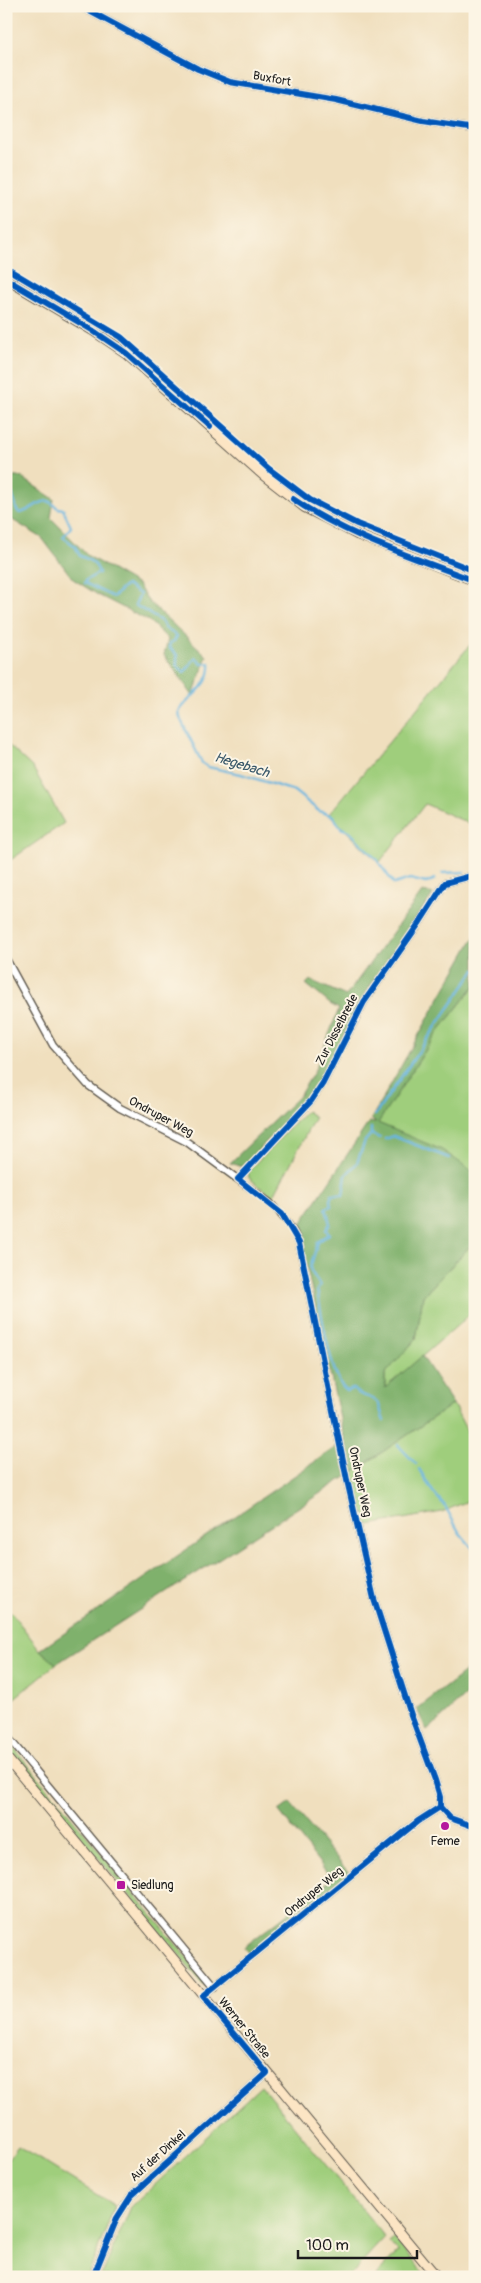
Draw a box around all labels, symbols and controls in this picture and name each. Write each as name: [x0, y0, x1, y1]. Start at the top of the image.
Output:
street label: Buxfort: [252, 68, 292, 90]
water label: Hegebach: [213, 749, 273, 782]
street label: Zur Disselbrede: [313, 992, 361, 1068]
street label: Ondruper Weg: [126, 1094, 196, 1140]
street label: Ondruper Weg: [345, 1446, 375, 1518]
marker: Feme: [439, 1820, 451, 1832]
place label: Feme: [430, 1834, 460, 1849]
street label: Ondruper Weg: [282, 1864, 346, 1920]
place label: Siedlung: [131, 1878, 174, 1893]
marker: Siedlung: [115, 1879, 127, 1891]
street label: Werner Straße: [215, 1994, 273, 2062]
street label: Auf der Dinkel: [127, 2127, 189, 2185]
scale bar: [298, 2228, 417, 2260]
text: 100 m: [306, 2236, 349, 2255]

